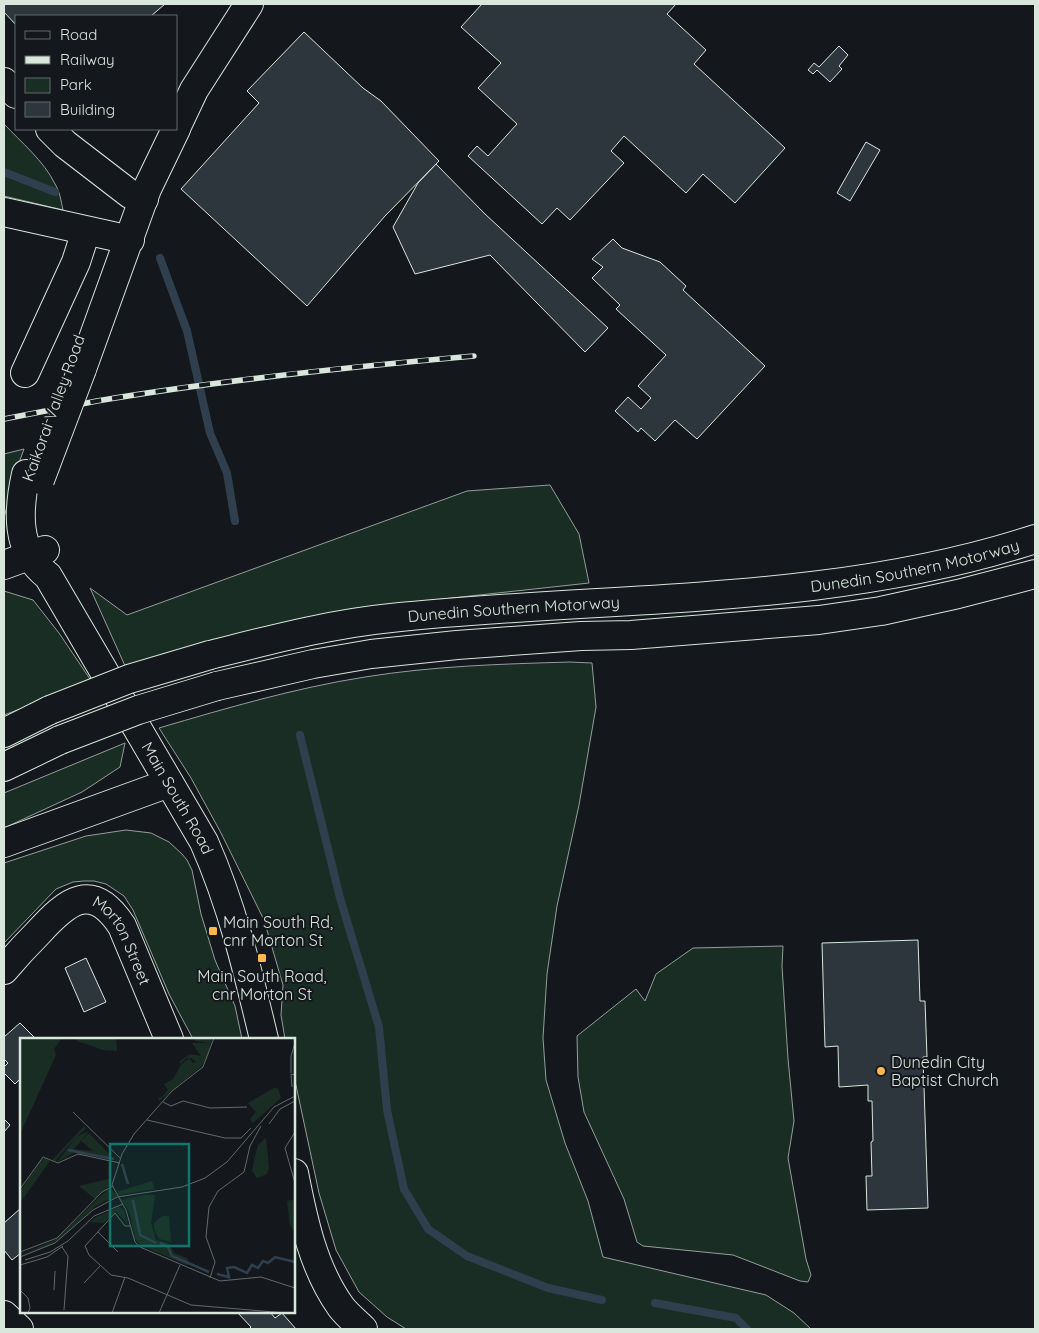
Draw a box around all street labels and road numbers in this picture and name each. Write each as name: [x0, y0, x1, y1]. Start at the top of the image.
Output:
street label: Kaikorai Valley Road: [17, 332, 89, 484]
street label: Dunedin Southern Motorway: [809, 535, 1022, 596]
street label: Dunedin Southern Motorway: [407, 592, 620, 626]
street label: Main South Road: [138, 738, 218, 857]
street label: Morton Street: [89, 891, 155, 988]

